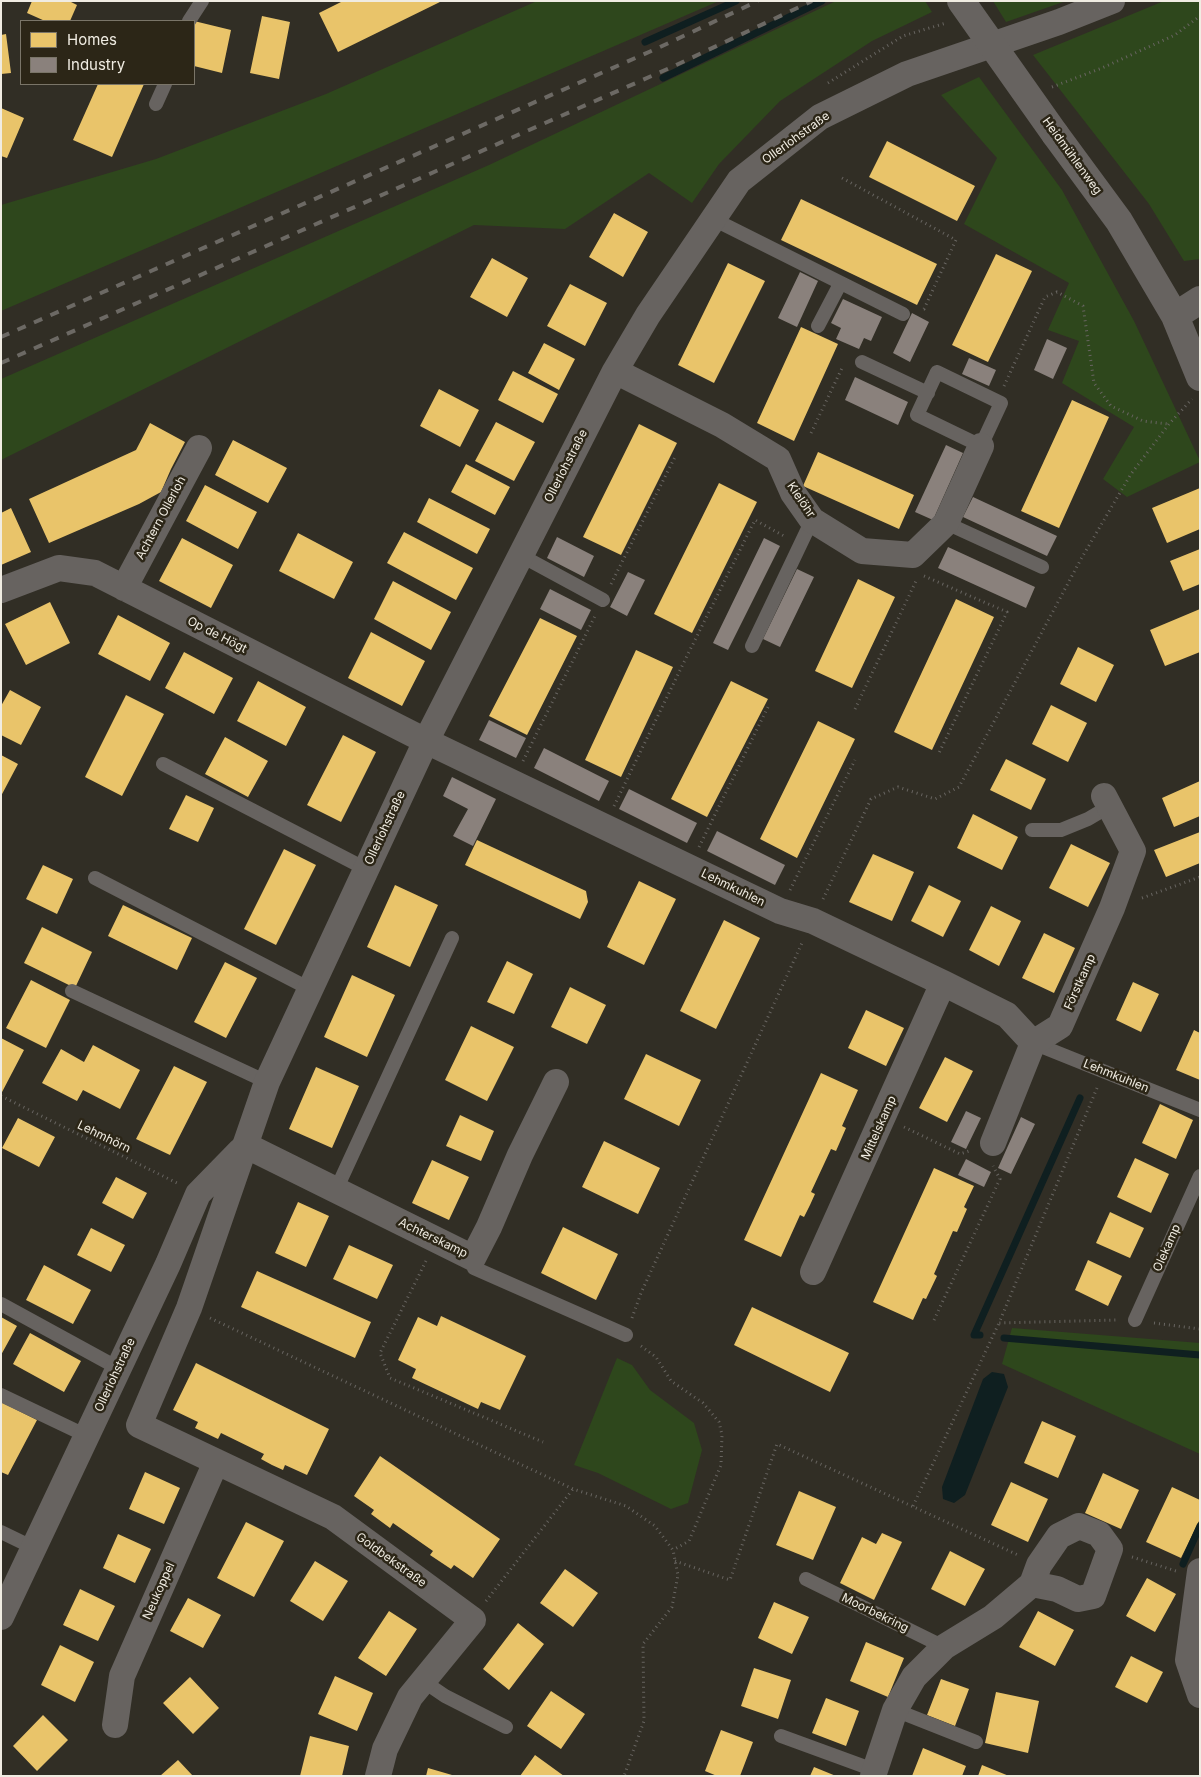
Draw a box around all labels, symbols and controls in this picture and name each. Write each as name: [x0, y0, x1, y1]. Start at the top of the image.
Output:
legend: [20, 20, 195, 85]
text: Homes: [67, 30, 117, 49]
text: Industry: [67, 55, 125, 74]
street label: Ollerlohstraße: [759, 109, 833, 167]
street label: Heidmühlenweg: [1039, 115, 1105, 197]
street label: Ollerlohstraße: [541, 427, 591, 505]
street label: Achtern Ollerloh: [133, 474, 189, 562]
street label: Kielöhr: [784, 479, 818, 521]
street label: Op de Högt: [185, 614, 249, 656]
street label: Ollerlohstraße: [362, 789, 408, 867]
street label: Lehmkuhlen: [699, 866, 767, 910]
street label: Förstkamp: [1061, 952, 1099, 1012]
street label: Lehmkuhlen: [1081, 1056, 1151, 1096]
street label: Mittelskamp: [858, 1094, 900, 1162]
street label: Lehmhörn: [75, 1118, 133, 1156]
street label: Achterskamp: [396, 1215, 470, 1261]
street label: Olekamp: [1150, 1222, 1184, 1274]
street label: Ollerlohstraße: [92, 1336, 138, 1414]
street label: Goldbekstraße: [353, 1530, 429, 1590]
street label: Neukoppel: [140, 1560, 178, 1622]
street label: Moorbekring: [839, 1591, 911, 1635]

